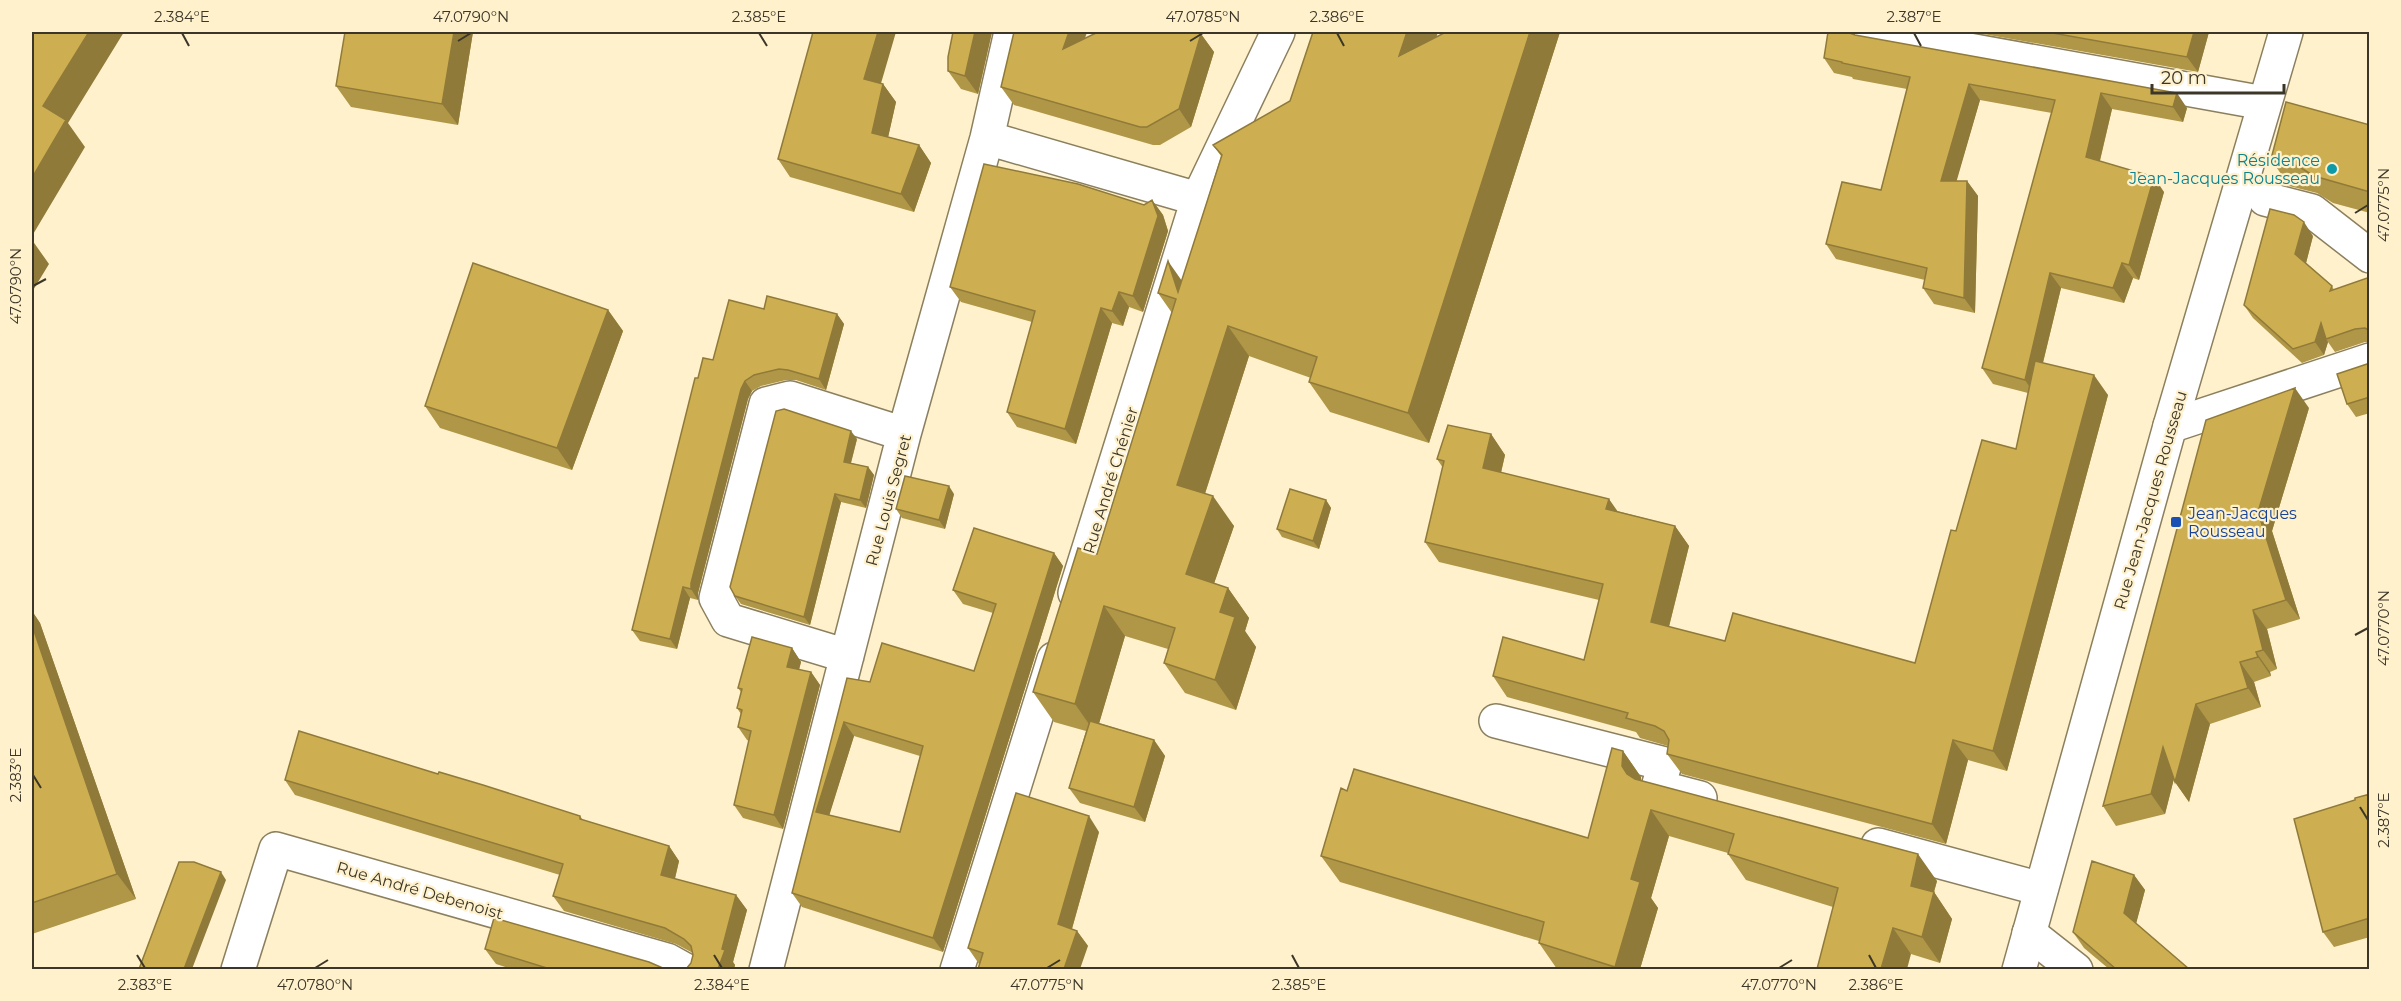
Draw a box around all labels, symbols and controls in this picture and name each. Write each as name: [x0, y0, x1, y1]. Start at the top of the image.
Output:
text: 2.384°E: [154, 7, 210, 26]
text: 47.0790°N: [433, 7, 509, 26]
text: 2.385°E: [732, 7, 786, 26]
text: 47.0785°N: [1166, 7, 1240, 26]
text: 2.386°E: [1309, 7, 1365, 26]
text: 2.387°E: [1886, 7, 1942, 26]
scale bar: [2152, 57, 2284, 95]
text: 20 m: [2161, 67, 2207, 89]
place label: Résidence Jean-Jacques Rousseau: [2128, 151, 2320, 188]
marker: Résidence Jean-Jacques Rousseau: [2325, 162, 2339, 176]
text: 47.0775°N: [2374, 168, 2393, 242]
text: 47.0790°N: [6, 248, 25, 324]
street label: Rue Jean-Jacques Rousseau: [2110, 388, 2191, 612]
street label: Rue André Chénier: [1079, 404, 1142, 556]
street label: Rue Louis Segret: [862, 432, 915, 568]
place label: Jean-Jacques Rousseau: [2187, 504, 2297, 541]
marker: Jean-Jacques Rousseau: [2169, 515, 2183, 529]
text: 47.0770°N: [2374, 590, 2393, 666]
text: 2.383°E: [6, 748, 25, 802]
text: 2.387°E: [2374, 792, 2393, 848]
street label: Rue André Debenoist: [334, 858, 506, 923]
text: 2.383°E: [118, 975, 172, 994]
text: 47.0780°N: [277, 975, 353, 994]
text: 2.384°E: [694, 975, 750, 994]
text: 47.0775°N: [1010, 975, 1084, 994]
text: 2.385°E: [1272, 975, 1326, 994]
text: 47.0770°N: [1741, 975, 1817, 994]
text: 2.386°E: [1848, 975, 1904, 994]

